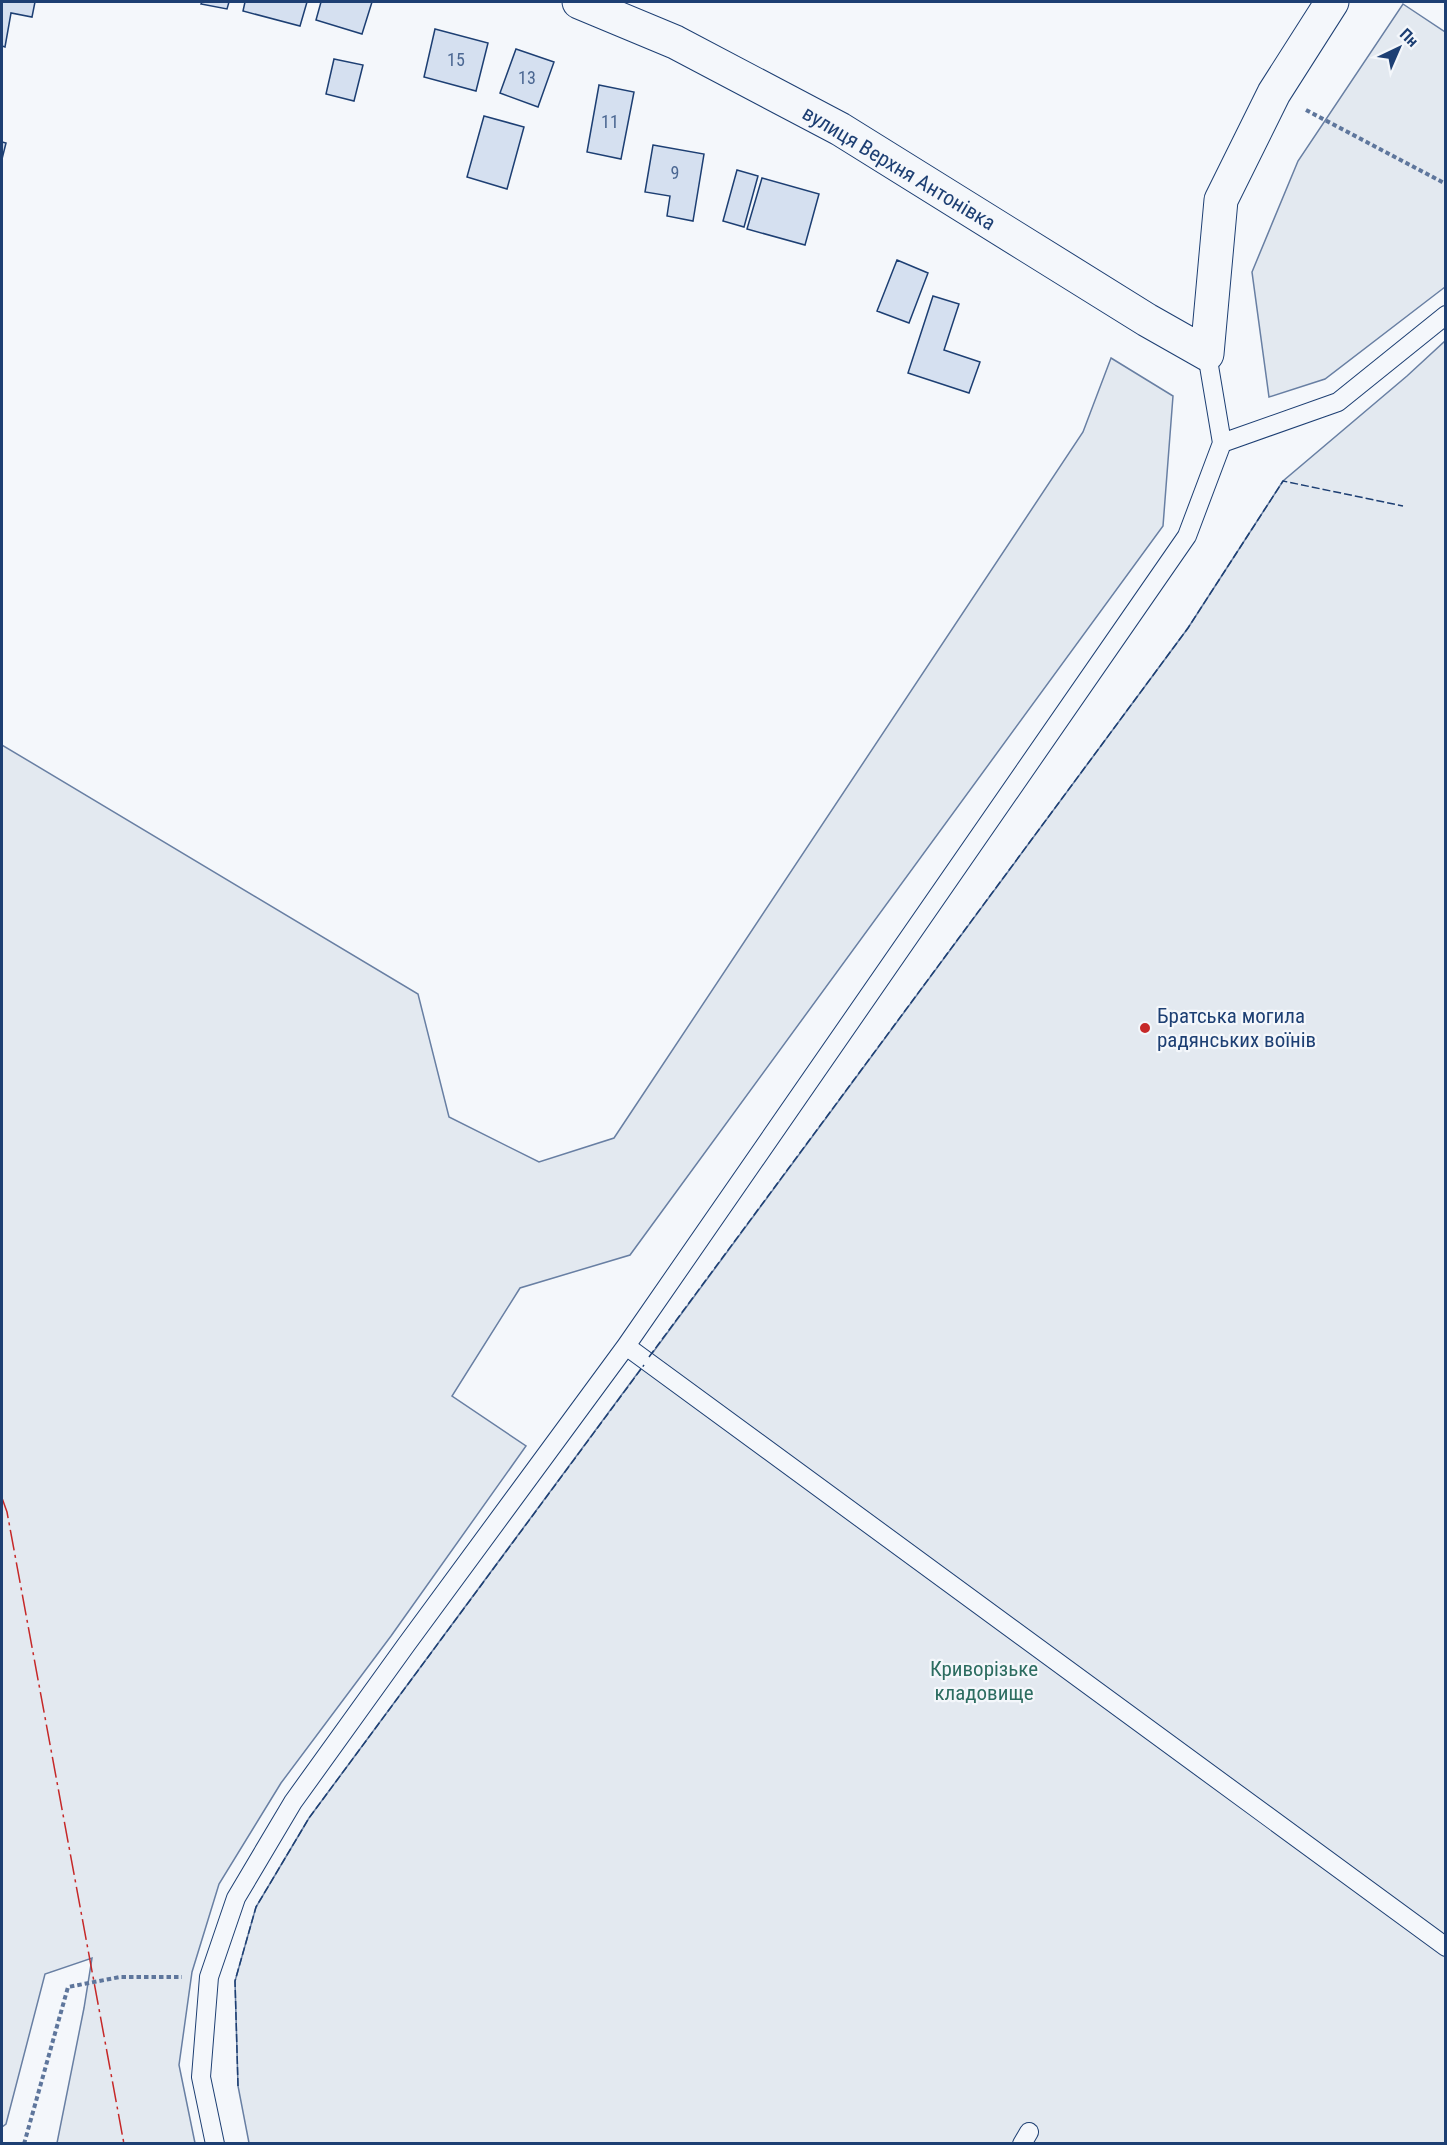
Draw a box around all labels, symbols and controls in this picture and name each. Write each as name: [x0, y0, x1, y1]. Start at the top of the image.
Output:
north arrow: [1369, 18, 1429, 78]
text: Пн: [1396, 25, 1422, 51]
house number: 15: [447, 49, 465, 70]
house number: 13: [518, 67, 536, 88]
street label: вулиця Верхня Антонівка: [798, 101, 1000, 235]
house number: 11: [601, 111, 619, 132]
house number: 9: [671, 162, 679, 183]
place label: Братська могила радянських воїнів: [1157, 1004, 1316, 1052]
marker: Братська могила радянських воїнів: [1138, 1021, 1152, 1035]
park label: Криворізьке кладовище: [930, 1657, 1038, 1705]

